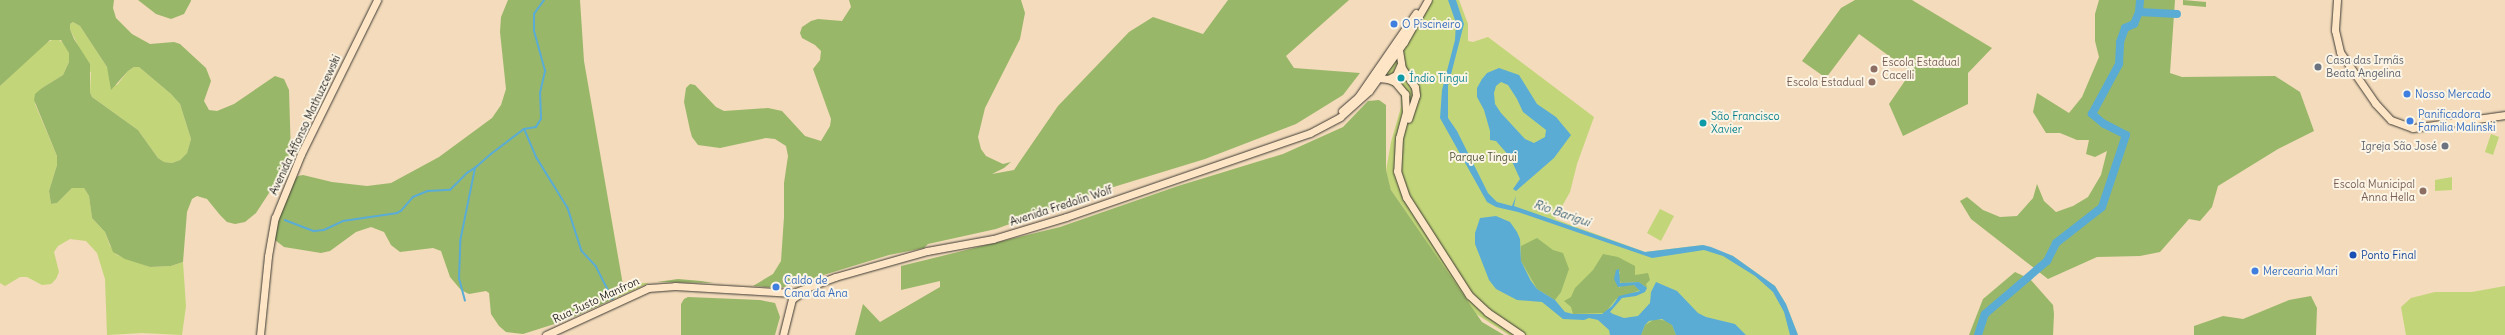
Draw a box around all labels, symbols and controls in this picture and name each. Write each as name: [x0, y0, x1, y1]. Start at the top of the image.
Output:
place label: O Piscineiro: [1402, 17, 1461, 31]
marker: O Piscineiro: [1389, 19, 1399, 29]
street label: Avenida Affonso Mathuzcewski: [267, 53, 343, 197]
place label: Casa das Irmãs Beata Angelina: [2326, 54, 2404, 80]
place label: Escola Estadual Cacelli: [1882, 56, 1960, 82]
marker: Casa das Irmãs Beata Angelina: [2313, 62, 2323, 72]
marker: Escola Estadual Cacelli: [1869, 64, 1879, 74]
place label: Índio Tingui: [1409, 71, 1467, 85]
marker: Índio Tingui: [1396, 73, 1406, 83]
place label: Escola Estadual: [1786, 75, 1864, 89]
marker: Escola Estadual: [1867, 77, 1877, 87]
place label: Nosso Mercado: [2415, 87, 2491, 101]
marker: Nosso Mercado: [2402, 89, 2412, 99]
place label: Panificadora Familia Malinski: [2418, 108, 2495, 134]
place label: São Francisco Xavier: [1711, 110, 1780, 136]
marker: Panificadora Familia Malinski: [2405, 116, 2415, 126]
marker: São Francisco Xavier: [1698, 118, 1708, 128]
place label: Igreja São José: [2361, 139, 2437, 153]
marker: Igreja São José: [2440, 141, 2450, 151]
park label: Parque Tingui: [1449, 150, 1517, 164]
place label: Escola Municipal Anna Hella: [2333, 178, 2415, 204]
street label: Avenida Fredolin Wolf: [1008, 183, 1114, 229]
marker: Escola Municipal Anna Hella: [2418, 186, 2428, 196]
water label: Rio Barigui: [1532, 197, 1592, 229]
place label: Ponto Final: [2361, 248, 2416, 262]
marker: Ponto Final: [2348, 250, 2358, 260]
place label: Mercearia Mari: [2263, 264, 2338, 278]
marker: Mercearia Mari: [2250, 266, 2260, 276]
street label: Rua Justo Manfron: [551, 274, 641, 326]
place label: Caldo de Cana da Ana: [784, 274, 848, 300]
marker: Caldo de Cana da Ana: [771, 282, 781, 292]

